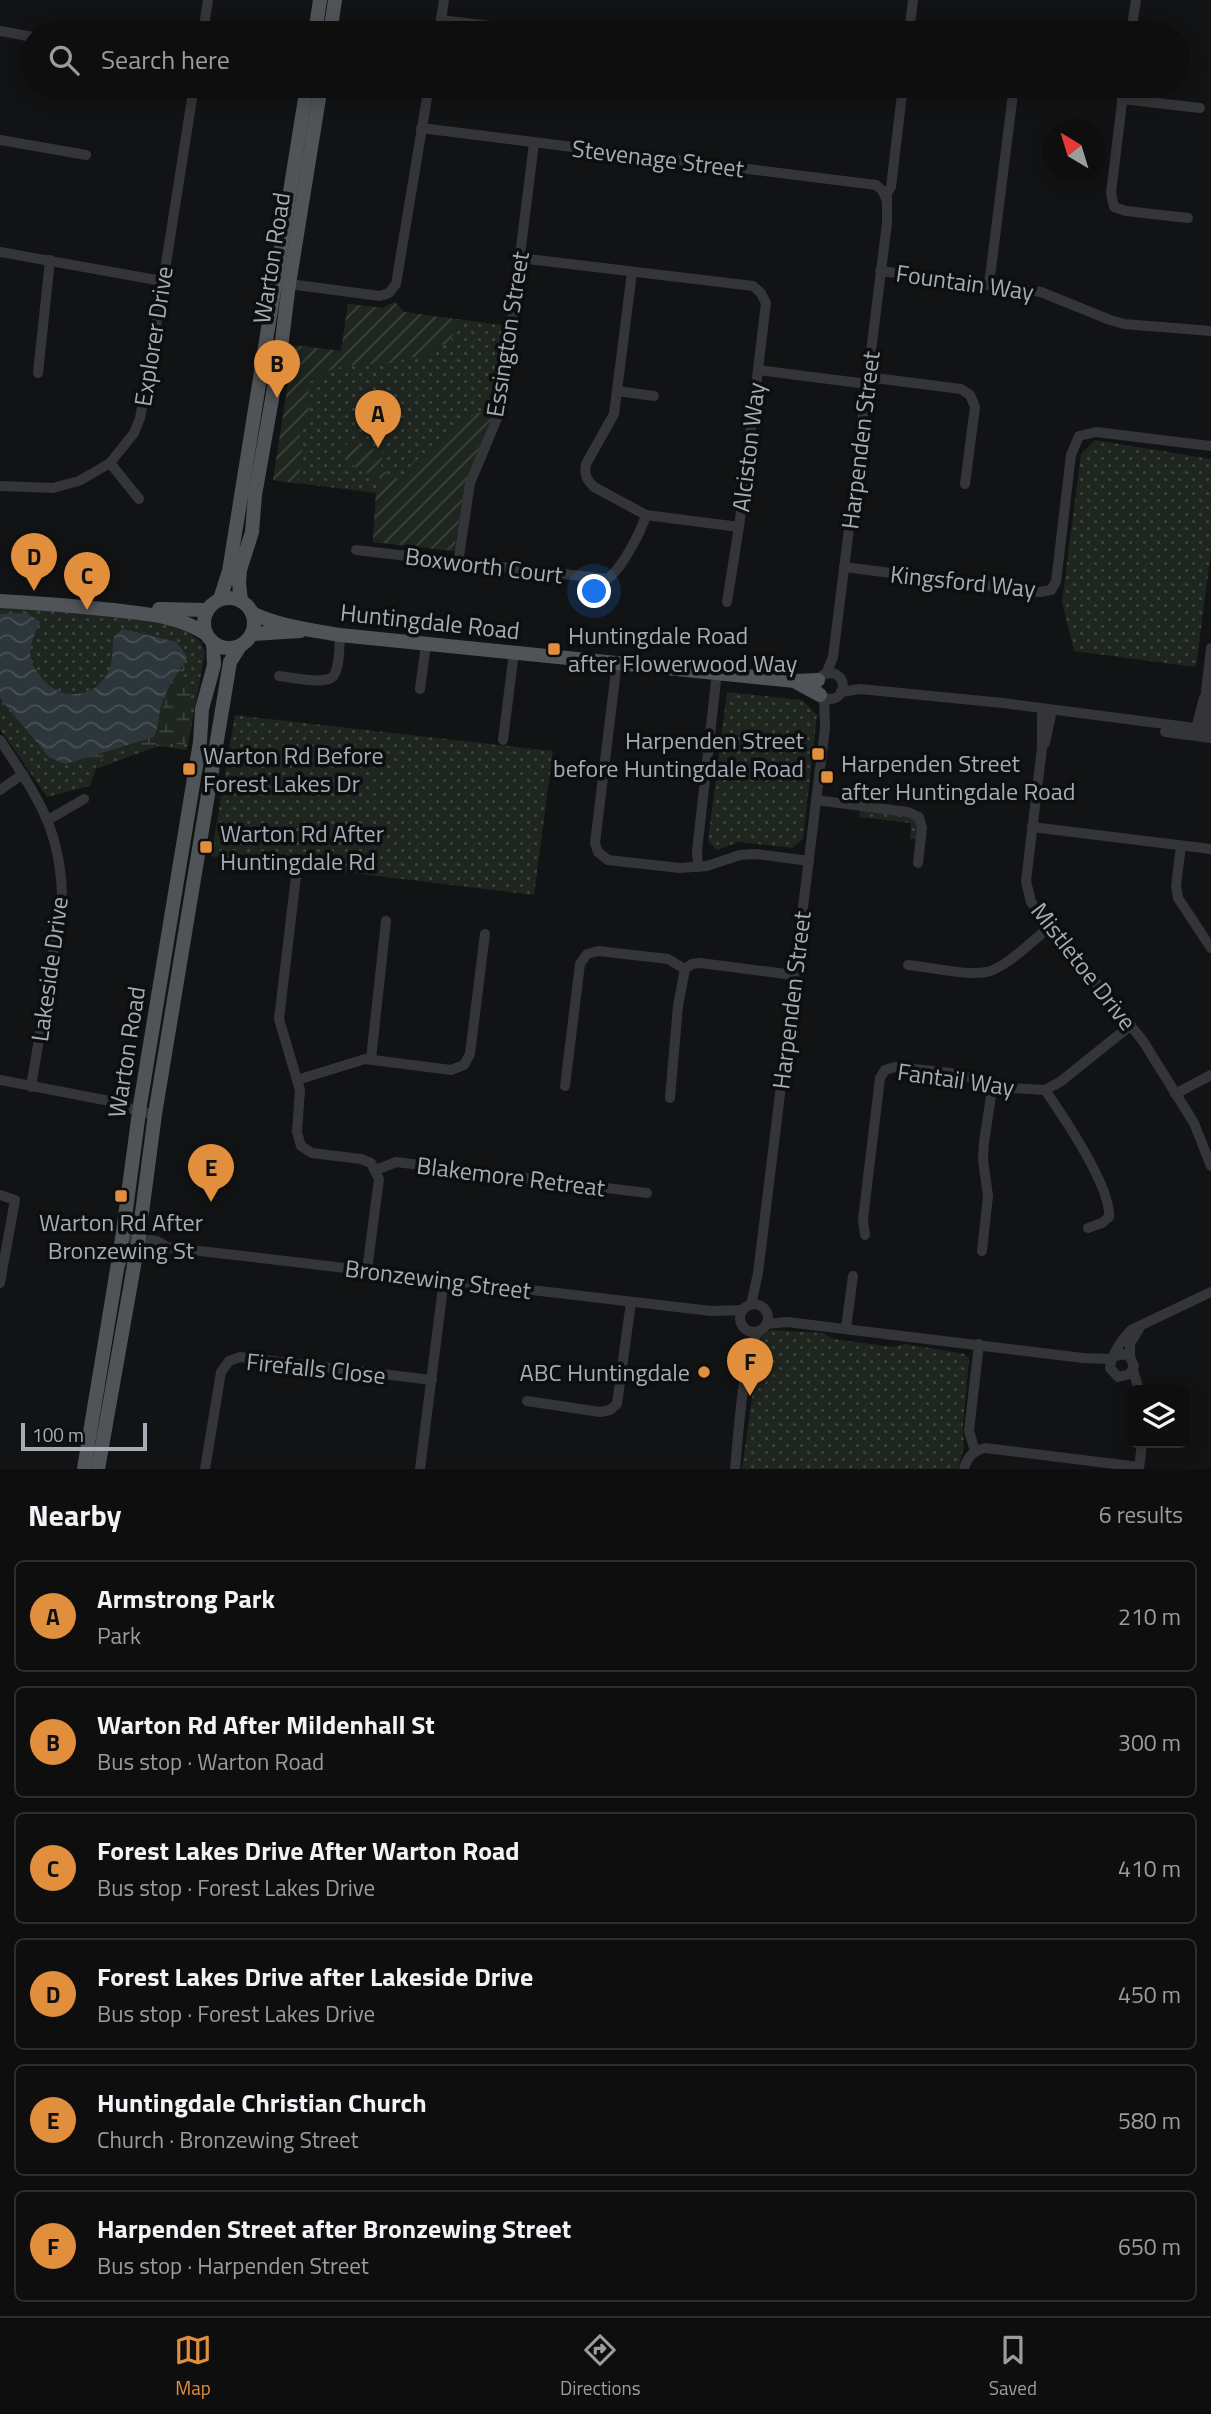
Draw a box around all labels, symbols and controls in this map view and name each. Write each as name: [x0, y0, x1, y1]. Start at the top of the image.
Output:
search box: [21, 21, 1190, 98]
text: Search here: [101, 40, 230, 79]
icon: search: [45, 41, 83, 79]
north arrow: [1043, 119, 1106, 182]
street label: Stevenage Street: [570, 130, 747, 186]
street label: Warton Road: [243, 190, 299, 326]
street label: Essington Street: [476, 248, 538, 419]
street label: Fountain Way: [894, 255, 1037, 310]
street label: Explorer Drive: [124, 263, 182, 409]
pin: B: [254, 340, 300, 398]
street label: Harpenden Street: [831, 348, 889, 531]
street label: Alciston Way: [722, 380, 774, 514]
pin: A: [355, 390, 401, 448]
pin: D: [11, 533, 57, 591]
street label: Boxworth Court: [403, 537, 566, 593]
pin: C: [64, 552, 110, 610]
street label: Kingsford Way: [888, 555, 1038, 607]
your location: [577, 574, 611, 608]
street label: Huntingdale Road: [338, 594, 522, 648]
place label: Huntingdale Road after Flowerwood Way: [568, 617, 798, 681]
marker: Huntingdale Road after Flowerwood Way: [546, 641, 562, 657]
place label: Harpenden Street before Huntingdale Road: [553, 722, 805, 786]
place label: Warton Rd Before Forest Lakes Dr: [203, 737, 384, 801]
place label: Harpenden Street after Huntingdale Road: [841, 745, 1075, 809]
marker: Harpenden Street before Huntingdale Road: [810, 746, 826, 762]
marker: Warton Rd Before Forest Lakes Dr: [181, 761, 197, 777]
marker: Harpenden Street after Huntingdale Road: [819, 769, 835, 785]
place label: Warton Rd After Huntingdale Rd: [220, 815, 384, 879]
marker: Warton Rd After Huntingdale Rd: [198, 839, 214, 855]
street label: Lakeside Drive: [21, 894, 77, 1044]
street label: Mistletoe Drive: [1023, 894, 1145, 1038]
street label: Harpenden Street: [762, 908, 820, 1091]
street label: Warton Road: [98, 984, 154, 1120]
street label: Fantail Way: [895, 1053, 1017, 1105]
pin: E: [188, 1144, 234, 1202]
street label: Blakemore Retreat: [415, 1147, 608, 1205]
marker: Warton Rd After Bronzewing St: [113, 1188, 129, 1204]
place label: Warton Rd After Bronzewing St: [39, 1204, 203, 1268]
street label: Bronzewing Street: [343, 1250, 534, 1308]
pin: F: [727, 1338, 773, 1396]
street label: Firefalls Close: [244, 1343, 388, 1393]
place label: ABC Huntingdale: [520, 1354, 690, 1390]
marker: ABC Huntingdale: [696, 1364, 712, 1380]
map controls: [1127, 1385, 1190, 1448]
button: layers: [1127, 1385, 1190, 1448]
scale bar: [21, 1420, 147, 1452]
text: 100 m: [32, 1420, 84, 1449]
text: Nearby: [28, 1492, 121, 1538]
text: 6 results: [1099, 1497, 1183, 1532]
text: Armstrong Park: [97, 1579, 275, 1618]
text: A: [46, 1599, 60, 1634]
text: 210 m: [1118, 1599, 1181, 1634]
text: Park: [97, 1618, 141, 1653]
text: Warton Rd After Mildenhall St: [97, 1705, 435, 1744]
text: B: [46, 1725, 60, 1760]
text: 300 m: [1118, 1725, 1181, 1760]
text: Bus stop · Warton Road: [97, 1744, 324, 1779]
text: Forest Lakes Drive After Warton Road: [97, 1831, 520, 1870]
text: C: [47, 1851, 59, 1886]
text: 410 m: [1118, 1851, 1181, 1886]
text: Bus stop · Forest Lakes Drive: [97, 1870, 375, 1905]
text: Forest Lakes Drive after Lakeside Drive: [97, 1957, 533, 1996]
text: D: [46, 1977, 60, 2012]
text: 450 m: [1118, 1977, 1181, 2012]
text: Bus stop · Forest Lakes Drive: [97, 1996, 375, 2031]
text: Huntingdale Christian Church: [97, 2083, 427, 2122]
text: E: [47, 2103, 59, 2138]
text: 580 m: [1118, 2103, 1181, 2138]
text: Church · Bronzewing Street: [97, 2122, 359, 2157]
text: Harpenden Street after Bronzewing Street: [97, 2209, 571, 2248]
text: F: [47, 2229, 59, 2264]
text: 650 m: [1118, 2229, 1181, 2264]
text: Bus stop · Harpenden Street: [97, 2248, 369, 2283]
tab: Map: [174, 2331, 212, 2402]
tab: Directions: [560, 2331, 641, 2402]
tab: Saved: [989, 2331, 1037, 2402]

